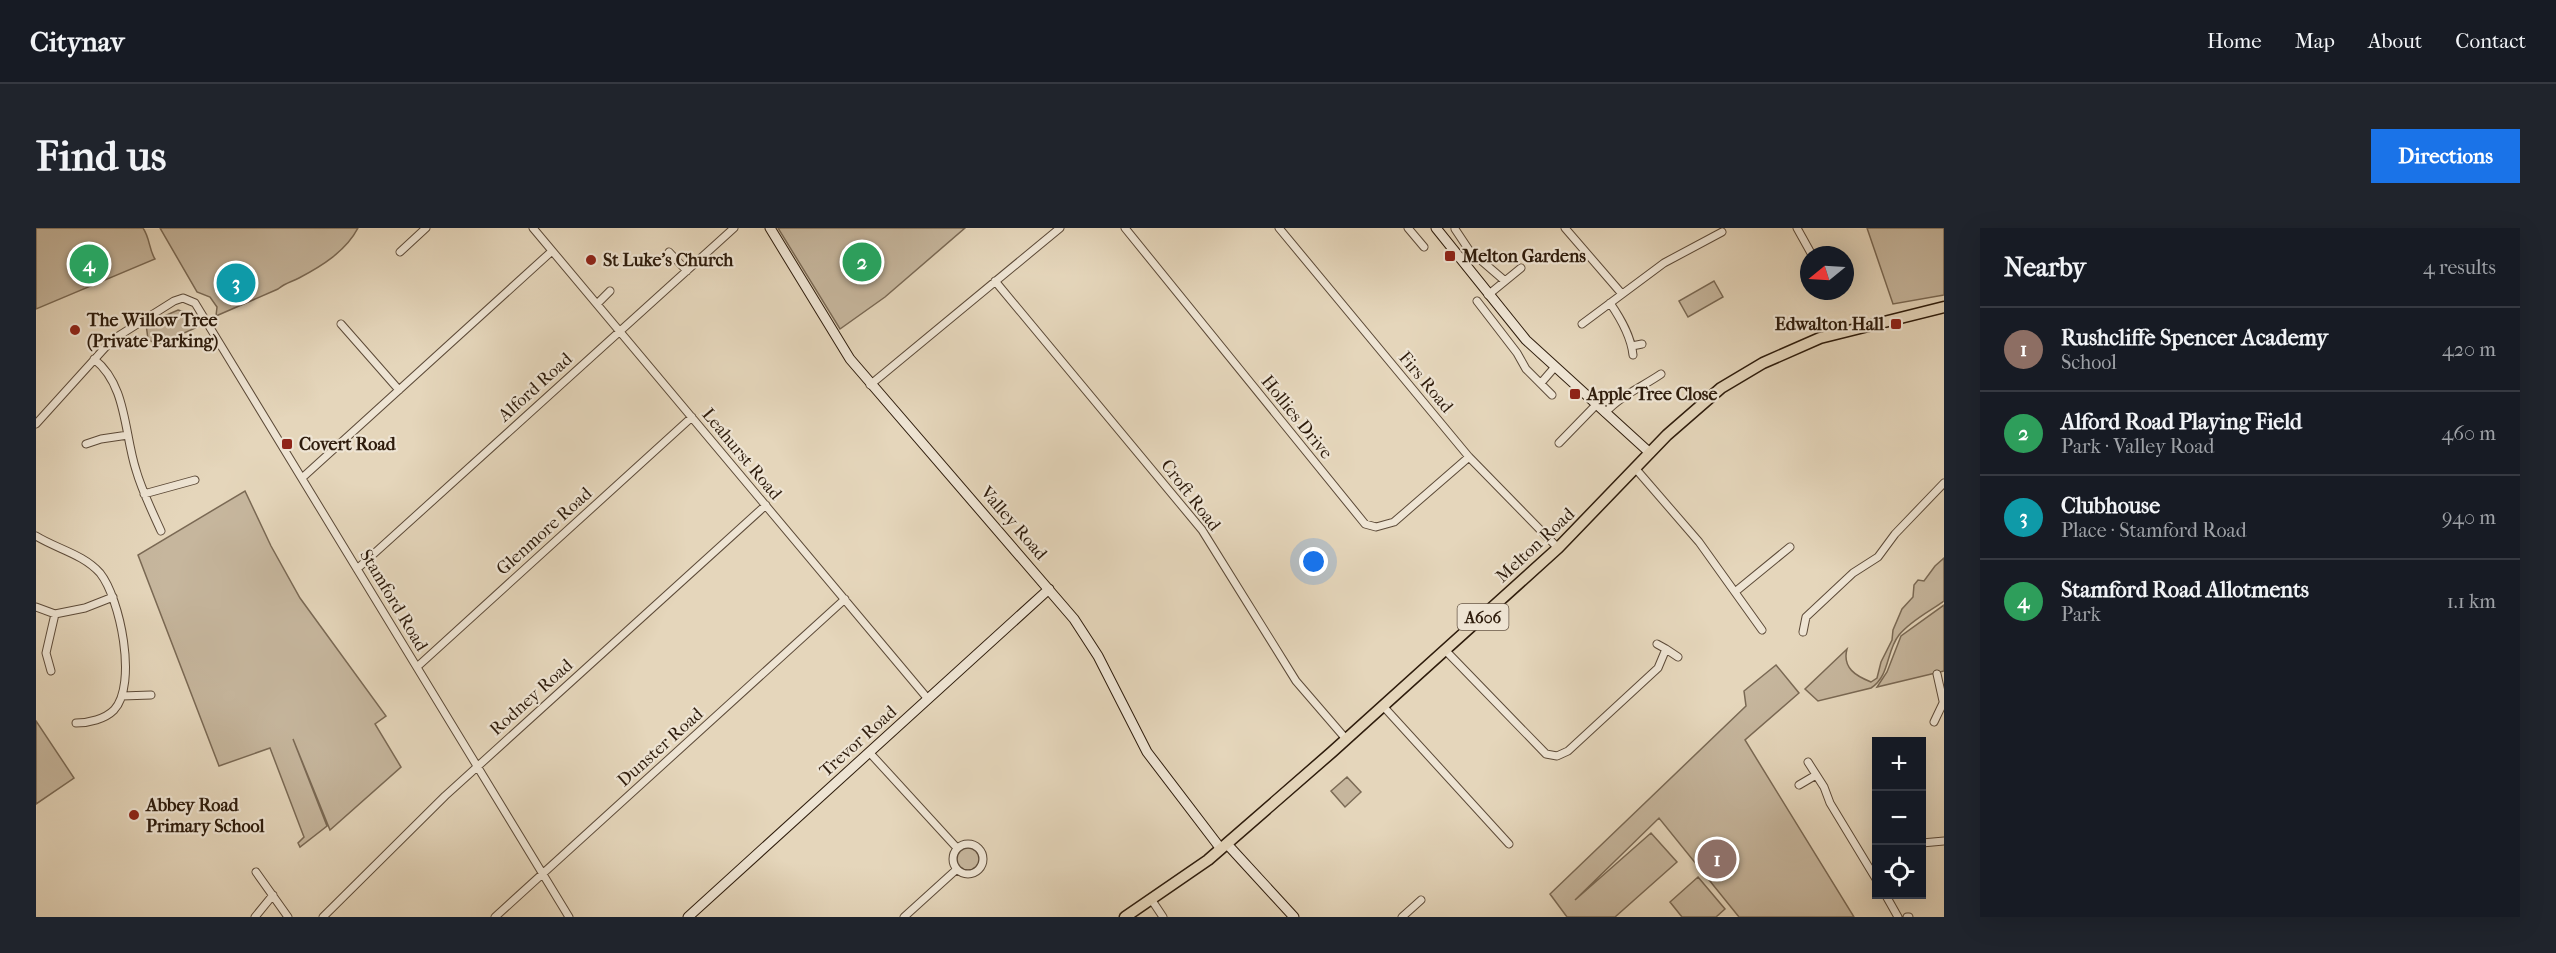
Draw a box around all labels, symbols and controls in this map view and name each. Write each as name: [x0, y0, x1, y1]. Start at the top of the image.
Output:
text: Citynav: [30, 25, 124, 58]
text: Home: [2207, 29, 2262, 53]
text: Map: [2295, 29, 2335, 53]
text: About: [2368, 29, 2422, 53]
text: Contact: [2455, 29, 2526, 53]
button: Directions: [2371, 129, 2520, 183]
text: Find us: [36, 132, 166, 181]
pin: 2: [842, 240, 882, 285]
pin: 4: [70, 242, 108, 286]
place label: Melton Gardens: [1461, 246, 1586, 267]
north arrow: [1800, 246, 1854, 300]
marker: Melton Gardens: [1443, 249, 1457, 263]
place label: St Luke's Church: [603, 250, 734, 271]
text: Nearby: [2004, 252, 2086, 283]
marker: St Luke's Church: [584, 253, 598, 267]
text: 4 results: [2423, 256, 2496, 279]
pin: 3: [216, 260, 256, 306]
place label: The Willow Tree (Private Parking): [86, 310, 218, 352]
place label: Edwalton Hall: [1775, 314, 1885, 335]
marker: Edwalton Hall: [1889, 317, 1903, 331]
marker: The Willow Tree (Private Parking): [68, 323, 82, 337]
text: Rushcliffe Spencer Academy: [2061, 325, 2328, 351]
text: 1: [2020, 338, 2027, 361]
text: 420 m: [2442, 338, 2496, 361]
street label: Firs Road: [1394, 348, 1457, 417]
street label: Alford Road: [493, 349, 577, 427]
text: School: [2061, 351, 2117, 374]
street label: Hollies Drive: [1257, 371, 1337, 463]
place label: Apple Tree Close: [1586, 384, 1717, 405]
marker: Apple Tree Close: [1568, 387, 1582, 401]
street label: Leahurst Road: [697, 404, 786, 504]
text: Alford Road Playing Field: [2061, 409, 2302, 435]
text: 2: [2018, 422, 2029, 445]
text: 460 m: [2441, 422, 2496, 445]
place label: Covert Road: [299, 434, 397, 455]
text: Park · Valley Road: [2061, 435, 2214, 458]
marker: Covert Road: [280, 437, 294, 451]
street label: Croft Road: [1156, 455, 1225, 535]
street label: Valley Road: [975, 481, 1051, 565]
street label: Glenmore Road: [492, 483, 597, 580]
text: Clubhouse: [2061, 493, 2160, 519]
street label: Melton Road: [1492, 504, 1579, 587]
text: 3: [2019, 506, 2028, 529]
text: 940 m: [2442, 506, 2496, 529]
text: Place · Stamford Road: [2061, 519, 2247, 542]
street label: Stamford Road: [355, 546, 432, 655]
your location: [1299, 547, 1328, 576]
text: Stamford Road Allotments: [2061, 577, 2309, 603]
text: 4: [2018, 590, 2029, 613]
text: 1.1 km: [2447, 590, 2496, 613]
text: Park: [2061, 603, 2101, 626]
road number: A606: [1458, 604, 1508, 630]
street label: Rodney Road: [486, 655, 577, 740]
street label: Trevor Road: [815, 701, 901, 781]
street label: Dunster Road: [613, 703, 708, 791]
map controls: [1872, 737, 1926, 899]
button: +: [1872, 737, 1926, 791]
button: −: [1872, 791, 1926, 845]
place label: Abbey Road Primary School: [145, 795, 266, 837]
marker: Abbey Road Primary School: [127, 808, 141, 822]
pin: 1: [1698, 836, 1736, 882]
button: locate: [1872, 845, 1926, 899]

